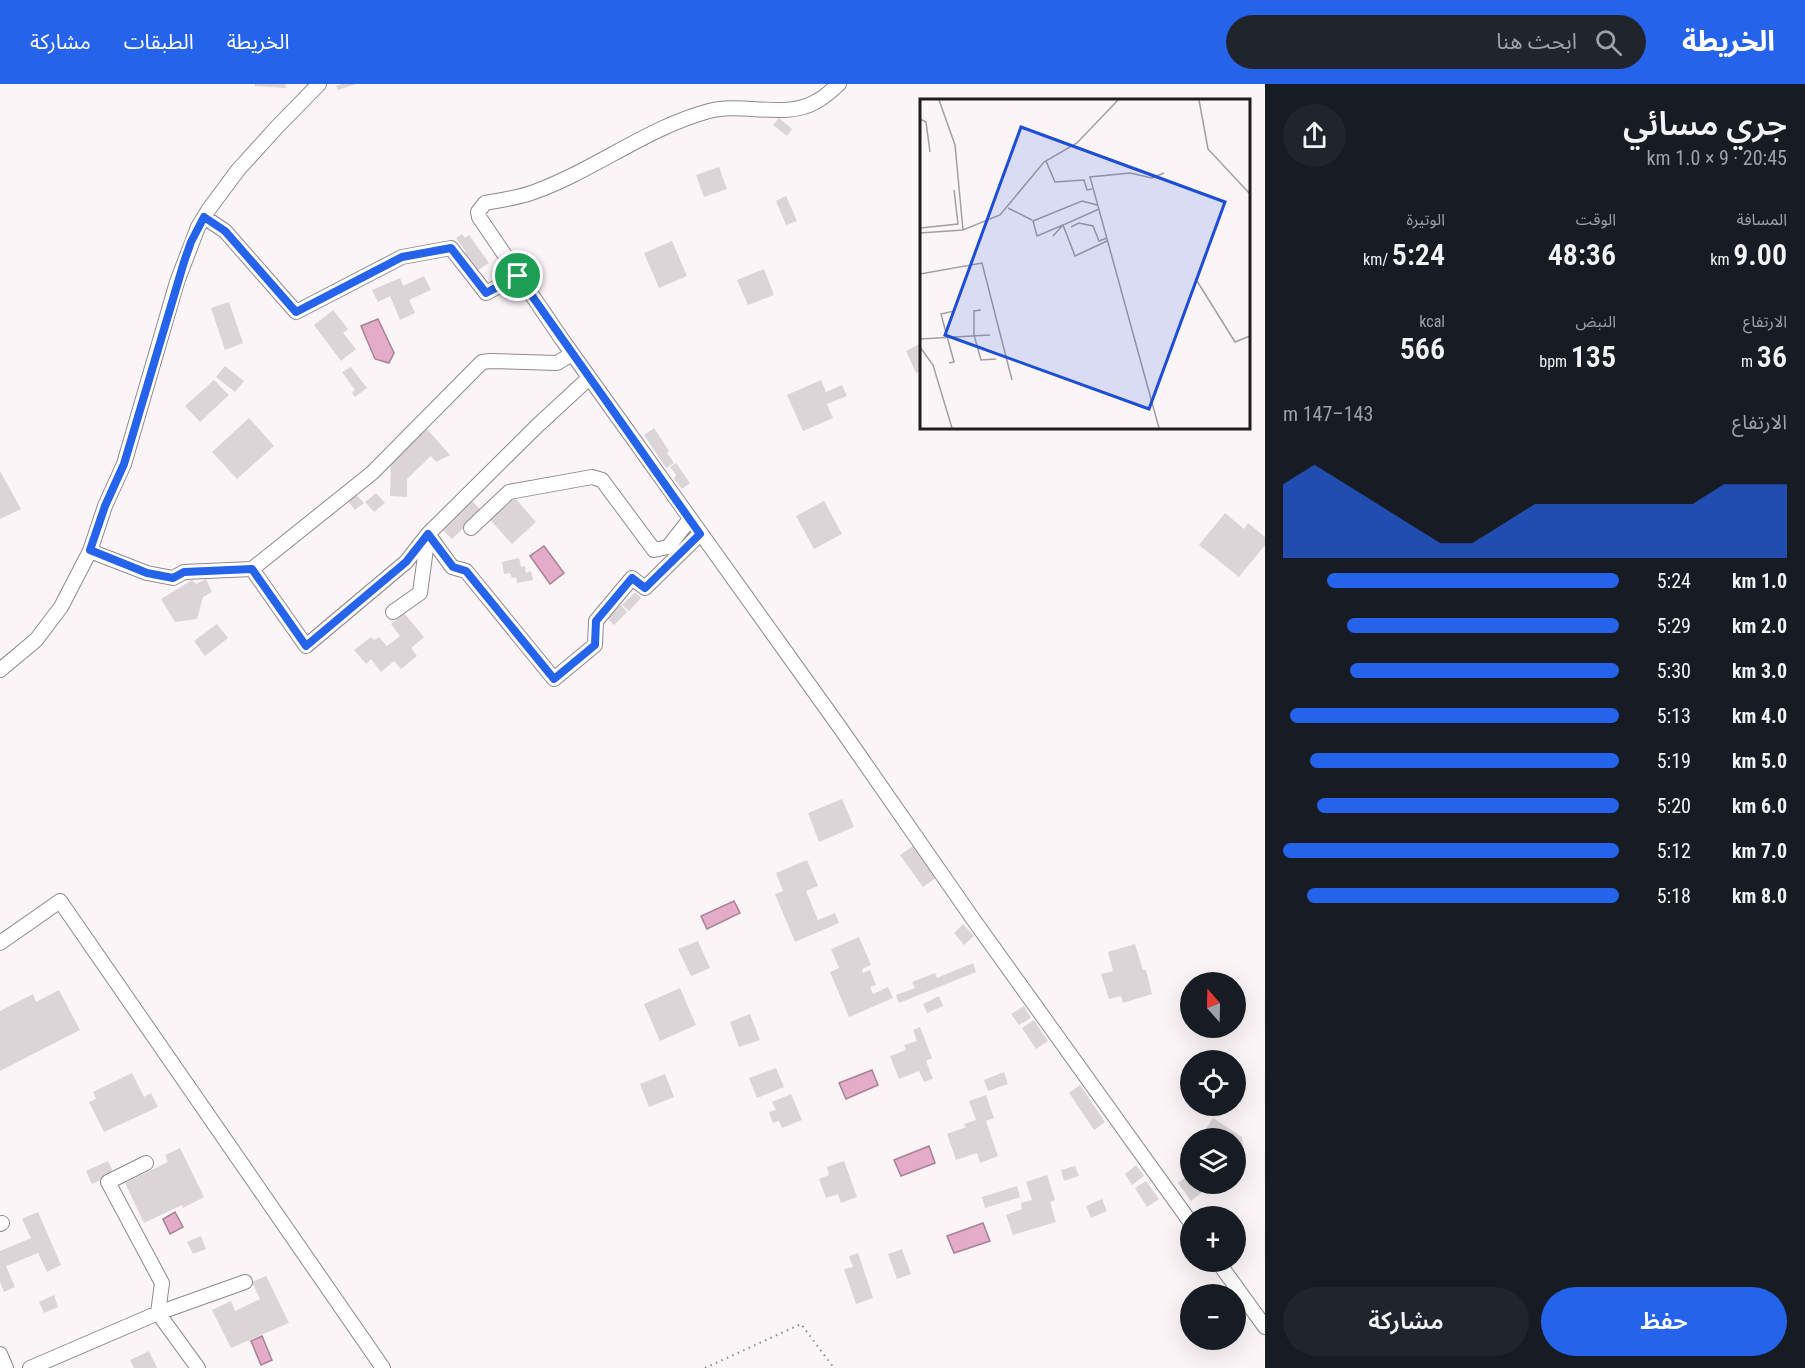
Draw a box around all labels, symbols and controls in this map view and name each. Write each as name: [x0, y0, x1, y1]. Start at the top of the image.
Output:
search box: [1226, 15, 1646, 69]
text: الخريطة: [1682, 25, 1775, 58]
icon: search: [1592, 26, 1625, 59]
text: ابحث هنا: [1496, 29, 1577, 54]
text: مشاركة: [30, 30, 91, 54]
text: الطبقات: [124, 30, 194, 54]
text: الخريطة: [227, 30, 290, 54]
inset map: [920, 99, 1250, 429]
button: share: [1283, 104, 1346, 167]
text: جري مسائي: [1623, 104, 1787, 143]
text: 20:45 · 9 × 1.0 km: [1647, 146, 1787, 170]
text: الوتيرة: [1407, 210, 1445, 229]
text: الوقت: [1576, 210, 1616, 229]
text: المسافة: [1737, 210, 1787, 229]
text: 5:24: [1392, 237, 1445, 272]
text: 48:36: [1548, 237, 1616, 272]
text: 9.00: [1733, 237, 1787, 272]
pin: [492, 250, 543, 301]
text: /km: [1363, 250, 1392, 269]
text: km: [1710, 250, 1733, 269]
icon: arrive: [501, 259, 534, 292]
text: kcal: [1419, 312, 1445, 331]
text: النبض: [1575, 312, 1616, 331]
text: الارتفاع: [1743, 312, 1787, 331]
text: 566: [1400, 331, 1445, 366]
text: 135: [1571, 339, 1616, 374]
text: 36: [1757, 339, 1787, 374]
text: bpm: [1539, 352, 1571, 371]
text: m: [1741, 352, 1757, 371]
text: 143–147 m: [1283, 402, 1373, 426]
text: الارتفاع: [1732, 410, 1787, 434]
text: 5:24: [1657, 569, 1691, 593]
text: 1.0 km: [1732, 569, 1787, 593]
text: 5:29: [1657, 614, 1691, 638]
text: 2.0 km: [1732, 614, 1787, 638]
text: 5:30: [1657, 659, 1691, 683]
text: 3.0 km: [1732, 659, 1787, 683]
text: 5:13: [1657, 704, 1691, 728]
text: 4.0 km: [1732, 704, 1787, 728]
text: 5:19: [1657, 749, 1691, 773]
text: 5.0 km: [1732, 749, 1787, 773]
text: 5:20: [1657, 794, 1691, 818]
text: 6.0 km: [1732, 794, 1787, 818]
text: 5:12: [1657, 839, 1691, 863]
text: 7.0 km: [1732, 839, 1787, 863]
text: 5:18: [1657, 884, 1691, 908]
text: 8.0 km: [1732, 884, 1787, 908]
north arrow: [1180, 972, 1246, 1038]
map controls: [1180, 972, 1246, 1350]
button: locate: [1180, 1050, 1246, 1116]
button: layers: [1180, 1128, 1246, 1194]
button: +: [1180, 1206, 1246, 1272]
button: −: [1180, 1284, 1246, 1350]
button: مشاركة: [1283, 1287, 1529, 1356]
button: حفظ: [1541, 1287, 1787, 1356]

